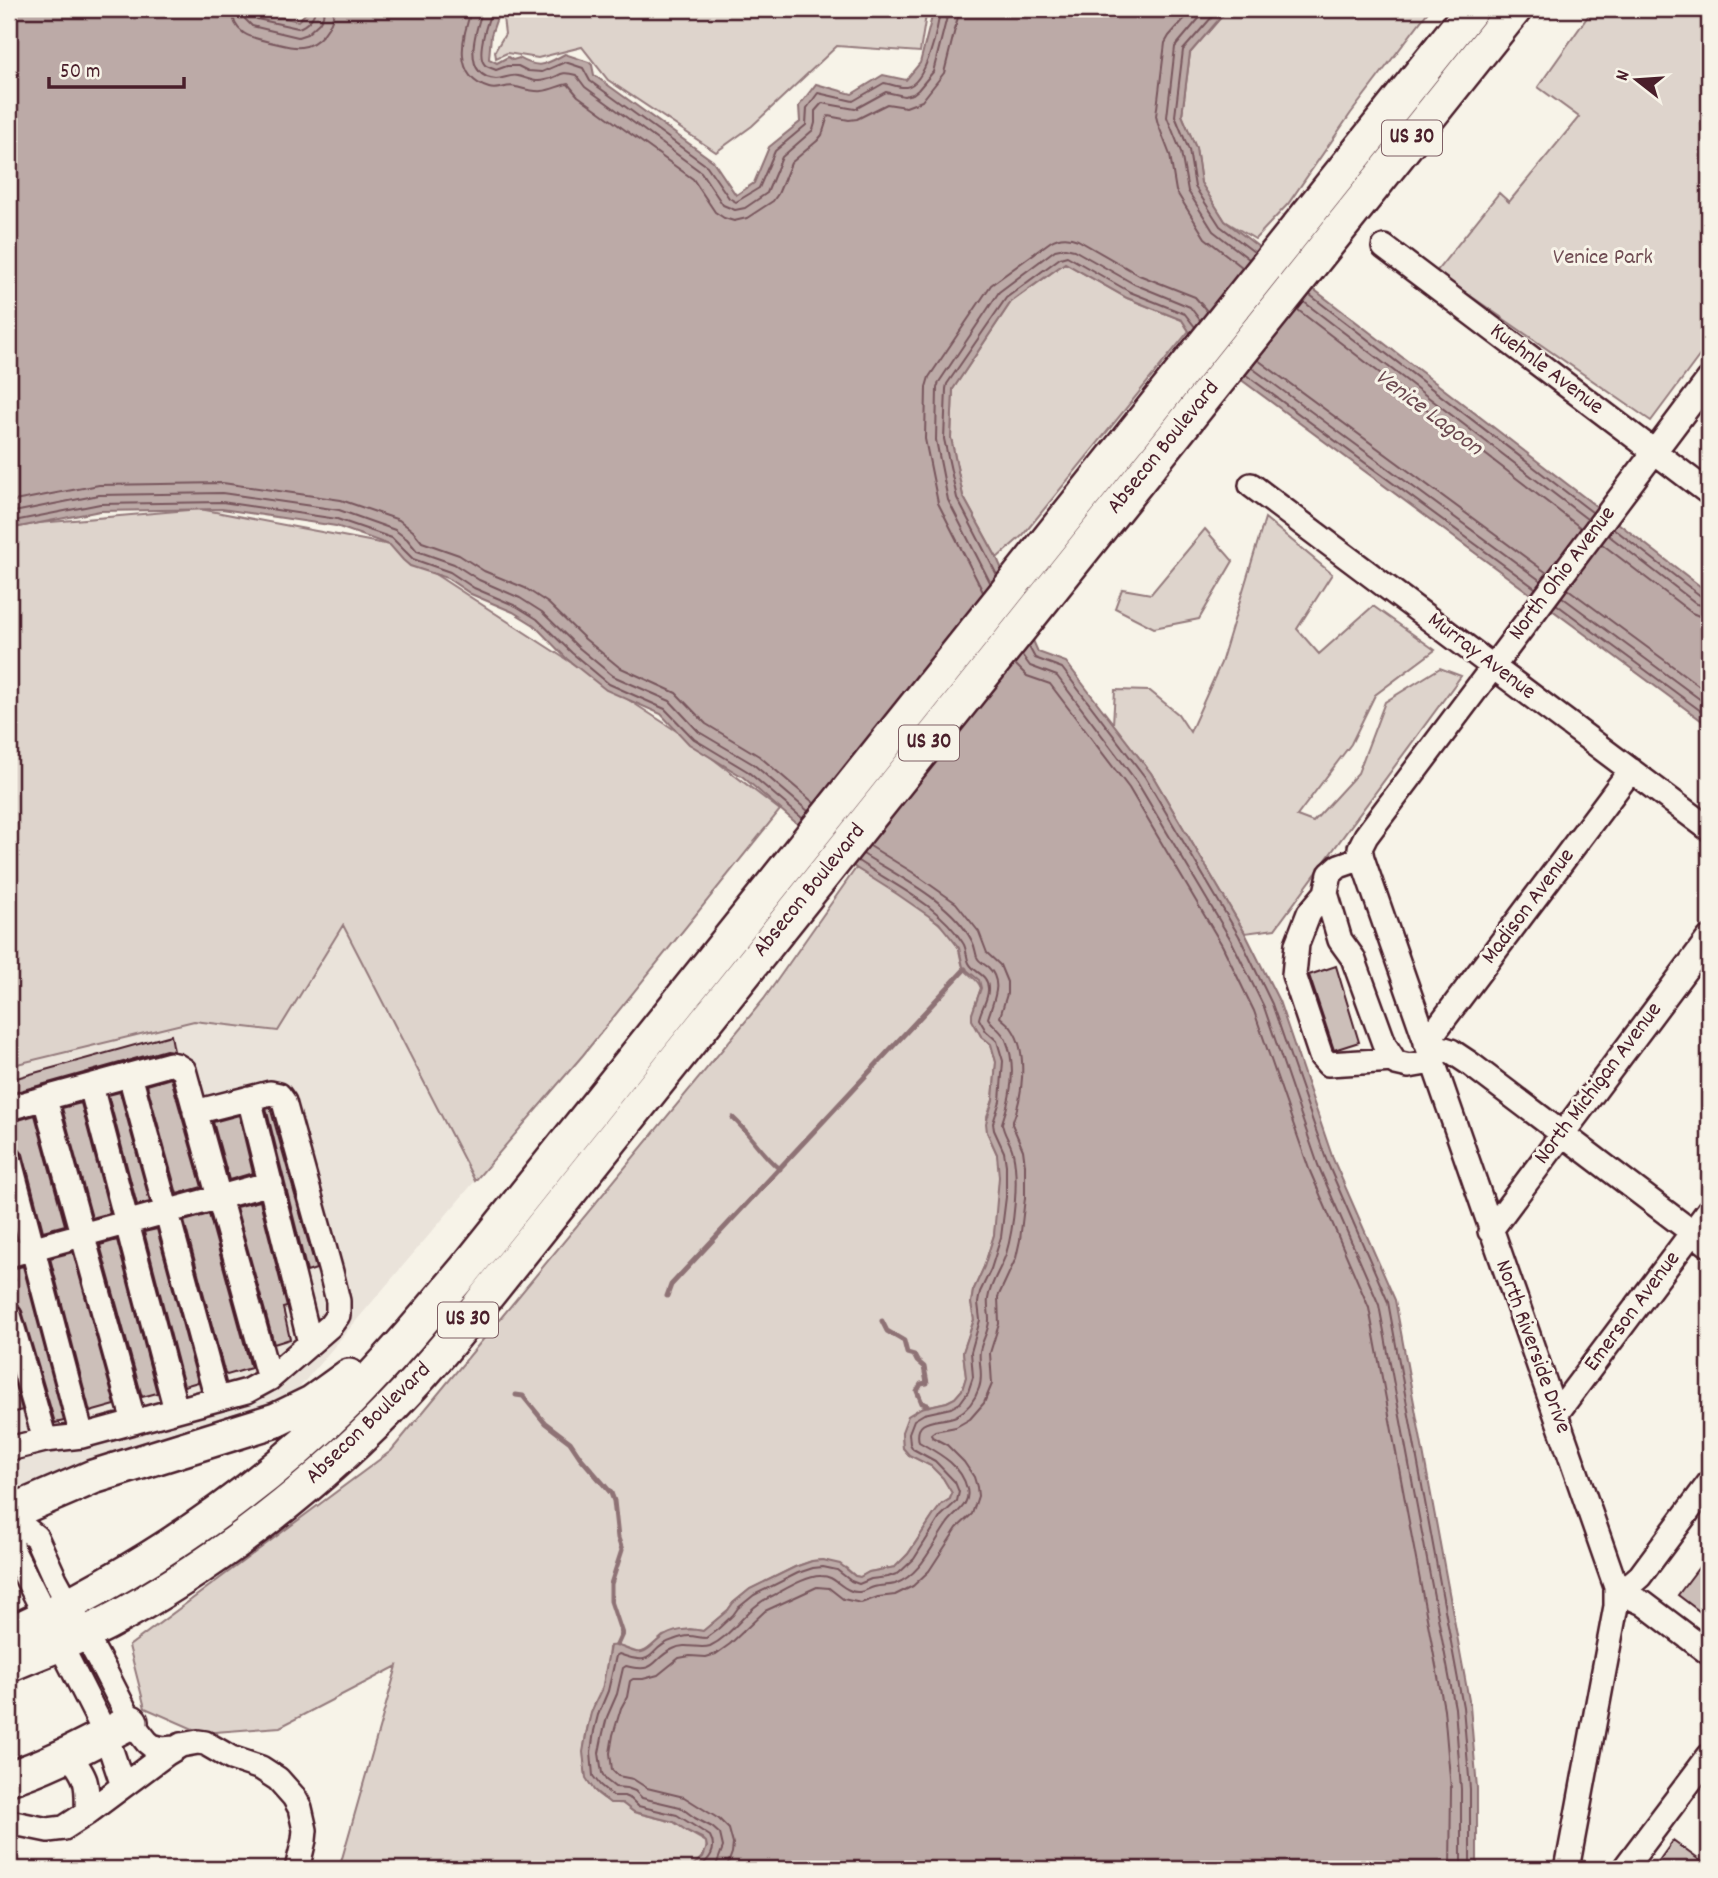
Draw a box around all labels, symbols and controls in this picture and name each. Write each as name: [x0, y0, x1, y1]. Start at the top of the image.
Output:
scale bar: [49, 46, 184, 90]
north arrow: [1602, 46, 1672, 116]
text: 50 m: [60, 58, 100, 88]
text: N: [1610, 68, 1638, 84]
road number: US 30: [1382, 120, 1442, 156]
park label: Venice Park: [1553, 242, 1653, 275]
street label: Kuehnle Avenue: [1482, 316, 1610, 424]
water label: Venice Lagoon: [1367, 361, 1490, 465]
street label: Absecon Boulevard: [1100, 374, 1228, 522]
street label: North Ohio Avenue: [1501, 500, 1625, 648]
street label: Murray Avenue: [1420, 605, 1542, 709]
road number: US 30: [899, 726, 959, 760]
street label: Absecon Boulevard: [746, 817, 874, 965]
street label: Madison Avenue: [1474, 842, 1584, 972]
street label: North Michigan Avenue: [1527, 996, 1671, 1172]
street label: Emerson Avenue: [1577, 1245, 1689, 1379]
street label: North Riverside Drive: [1485, 1256, 1579, 1438]
road number: US 30: [438, 1302, 498, 1338]
street label: Absecon Boulevard: [299, 1355, 439, 1493]

